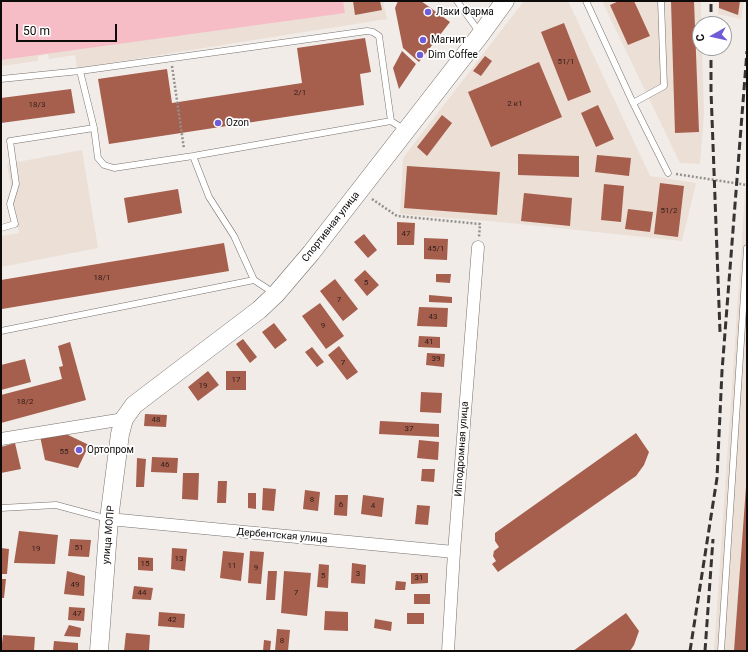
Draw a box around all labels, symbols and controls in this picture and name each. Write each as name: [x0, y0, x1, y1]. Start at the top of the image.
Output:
place label: Лаки Фарма: [436, 6, 494, 18]
marker: Лаки Фарма: [423, 7, 433, 17]
scale bar: [18, 16, 119, 42]
north arrow: [692, 16, 732, 56]
text: 50 m: [23, 24, 50, 38]
text: С: [694, 33, 708, 42]
place label: Магнит: [431, 34, 466, 46]
marker: Магнит: [418, 35, 428, 45]
place label: Dim Coffee: [428, 49, 478, 61]
marker: Dim Coffee: [415, 50, 425, 60]
house number: 51/1: [558, 57, 574, 67]
house number: 2/1: [294, 88, 306, 98]
house number: 2 к1: [507, 99, 523, 109]
house number: 18/3: [29, 100, 45, 110]
place label: Ozon: [226, 117, 249, 129]
marker: Ozon: [213, 118, 223, 128]
street label: Спортивная улица: [300, 189, 362, 265]
house number: 51/2: [661, 206, 677, 216]
house number: 47: [402, 229, 410, 239]
house number: 45/1: [428, 244, 444, 254]
house number: 18/1: [94, 273, 110, 283]
house number: 5: [364, 278, 368, 288]
house number: 7: [337, 295, 341, 305]
house number: 43: [429, 312, 437, 322]
house number: 9: [321, 321, 325, 331]
house number: 41: [425, 337, 433, 347]
house number: 39: [432, 354, 440, 364]
house number: 7: [341, 358, 345, 368]
house number: 17: [232, 375, 240, 385]
house number: 19: [199, 381, 207, 391]
house number: 18/2: [17, 397, 33, 407]
street label: Ипподромная улица: [453, 401, 471, 497]
house number: 48: [152, 415, 160, 425]
house number: 37: [405, 424, 413, 434]
place label: Ортопром: [87, 444, 134, 456]
marker: Ортопром: [74, 445, 84, 455]
house number: 55: [60, 447, 68, 457]
house number: 46: [161, 460, 169, 470]
house number: 8: [310, 495, 314, 505]
house number: 6: [339, 500, 343, 510]
house number: 4: [371, 501, 375, 511]
street label: улица МОПР: [100, 505, 118, 565]
street label: Дербентская улица: [236, 526, 328, 546]
house number: 51: [75, 543, 83, 553]
house number: 19: [32, 544, 40, 554]
house number: 13: [175, 554, 183, 564]
house number: 15: [141, 559, 149, 569]
house number: 11: [228, 561, 236, 571]
house number: 9: [254, 563, 258, 573]
house number: 3: [356, 569, 360, 579]
house number: 5: [321, 571, 325, 581]
house number: 31: [415, 573, 423, 583]
house number: 49: [71, 580, 79, 590]
house number: 44: [138, 588, 146, 598]
house number: 7: [294, 588, 298, 598]
house number: 47: [73, 609, 81, 619]
house number: 42: [168, 615, 176, 625]
house number: 8: [280, 636, 284, 646]

